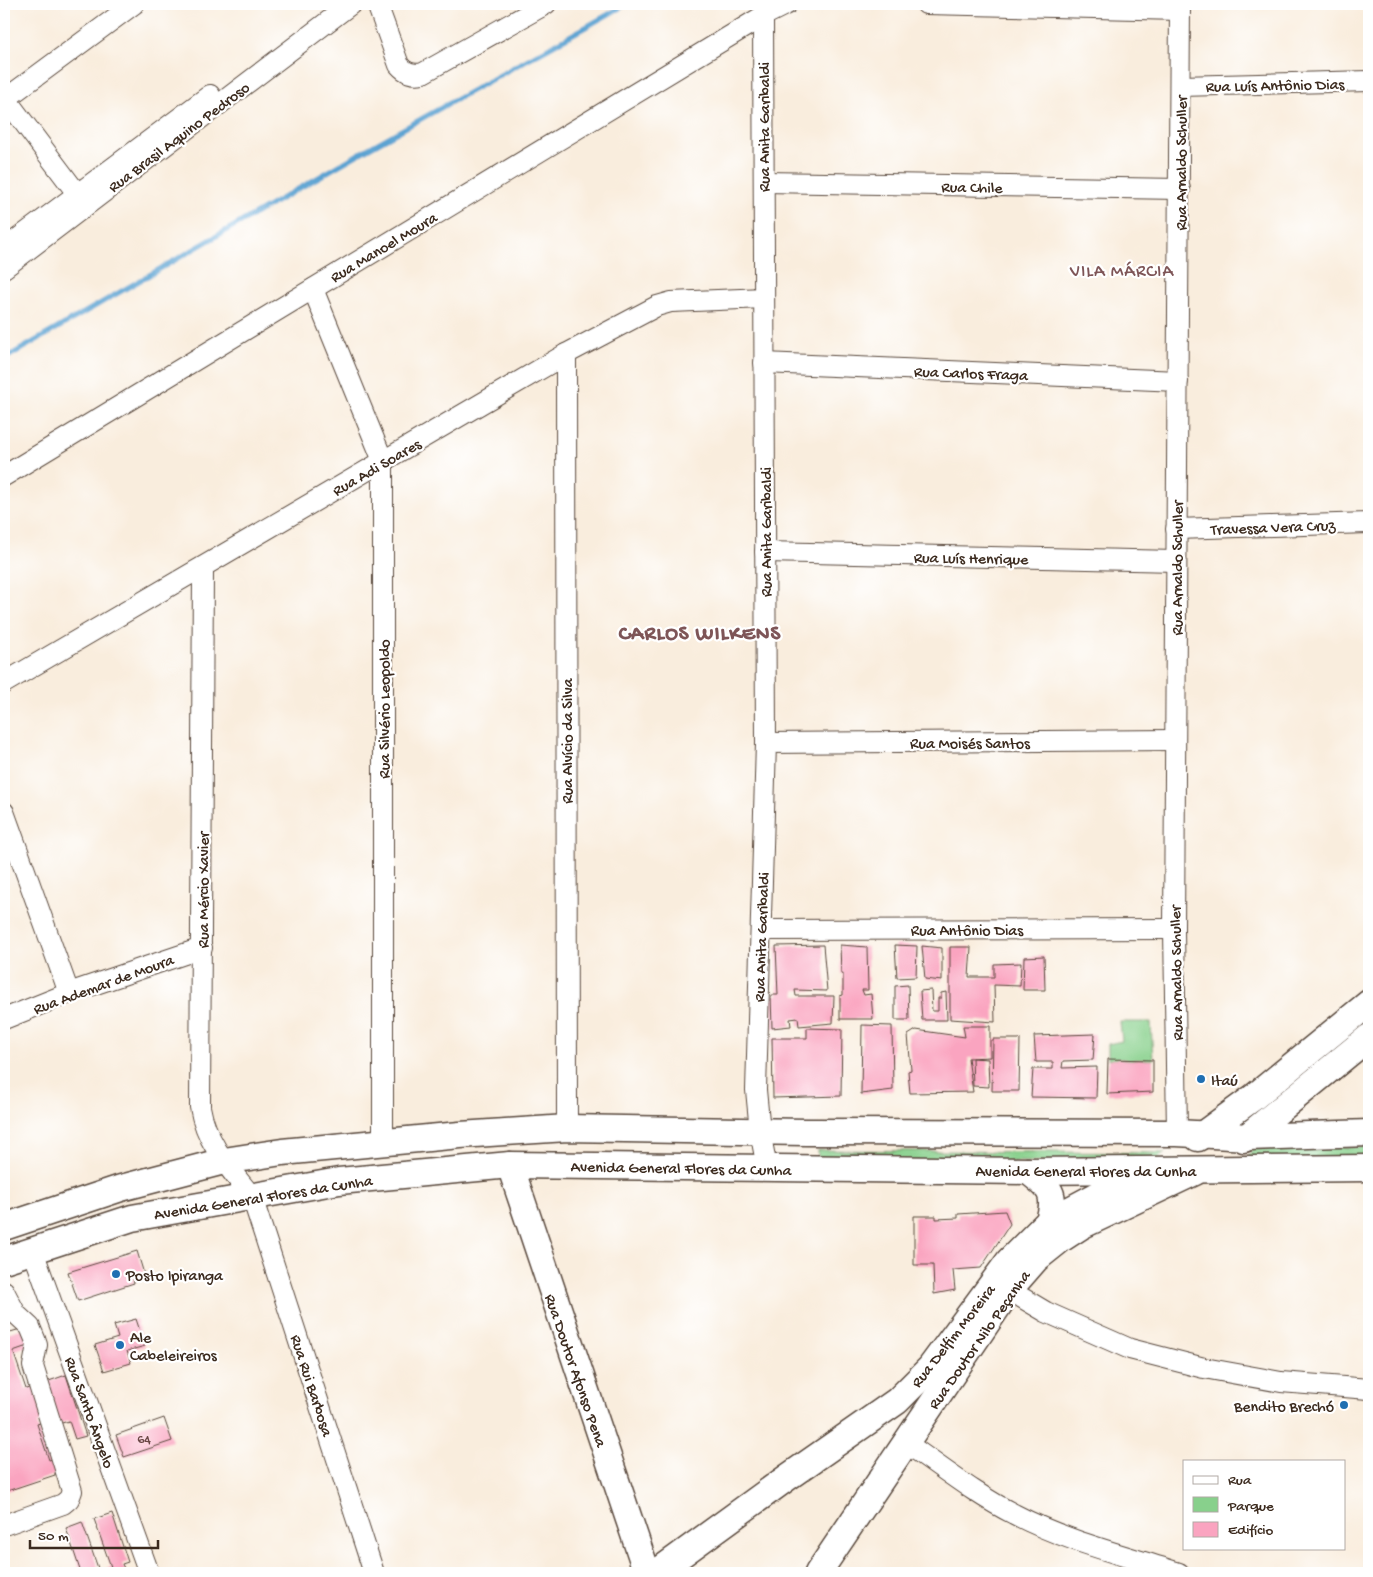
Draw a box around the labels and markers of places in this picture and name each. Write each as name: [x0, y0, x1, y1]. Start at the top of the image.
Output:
marker: Itaú: [1195, 1073, 1207, 1085]
place label: Itaú: [1211, 1073, 1238, 1092]
marker: Posto Ipiranga: [110, 1268, 122, 1280]
place label: Posto Ipiranga: [125, 1268, 224, 1287]
place label: Ale Cabeleireiros: [130, 1330, 218, 1367]
marker: Ale Cabeleireiros: [114, 1339, 126, 1351]
place label: Bendito Brechó: [1233, 1399, 1334, 1418]
marker: Bendito Brechó: [1338, 1399, 1350, 1411]

